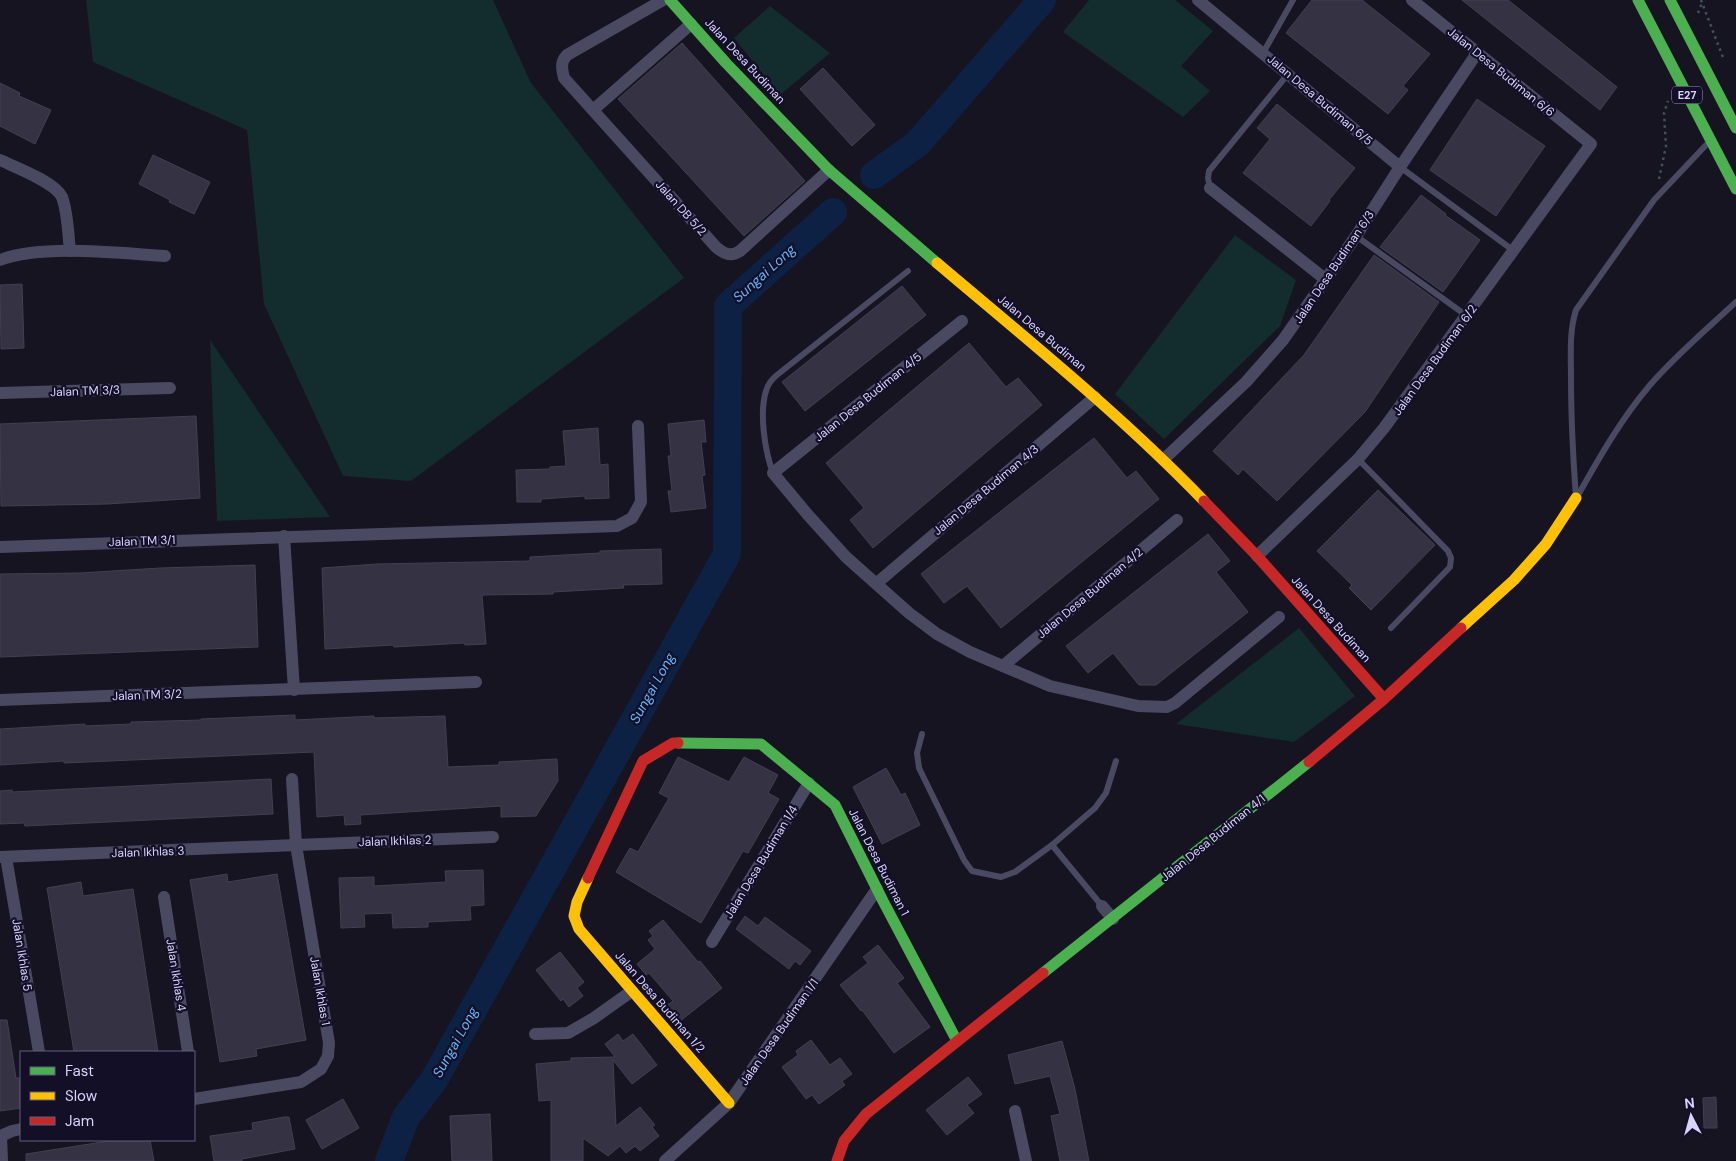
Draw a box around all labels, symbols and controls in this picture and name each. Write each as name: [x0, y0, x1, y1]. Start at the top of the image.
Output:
street label: Jalan Desa Budiman: [701, 15, 789, 107]
street label: Jalan Desa Budiman 6/6: [1444, 24, 1558, 120]
street label: Jalan Desa Budiman 6/5: [1264, 51, 1376, 149]
road number: E27: [1672, 86, 1702, 104]
street label: Jalan DB 5/2: [652, 177, 710, 239]
street label: Jalan Desa Budiman 6/3: [1290, 207, 1378, 327]
water label: Sungai Long: [729, 240, 799, 306]
street label: Jalan Desa Budiman: [994, 291, 1090, 375]
street label: Jalan Desa Budiman 6/2: [1389, 301, 1481, 419]
street label: Jalan Desa Budiman 4/5: [811, 349, 925, 445]
street label: Jalan TM 3/3: [50, 382, 120, 400]
street label: Jalan Desa Budiman 4/3: [930, 441, 1042, 539]
street label: Jalan TM 3/1: [108, 532, 176, 550]
street label: Jalan Desa Budiman 4/2: [1034, 544, 1146, 642]
street label: Jalan Desa Budiman: [1288, 572, 1374, 666]
water label: Sungai Long: [625, 649, 679, 727]
street label: Jalan TM 3/2: [112, 686, 182, 704]
street label: Jalan Desa Budiman 4/1: [1157, 791, 1269, 885]
street label: Jalan Desa Budiman 1/4: [721, 802, 801, 922]
street label: Jalan Desa Budiman 1: [845, 806, 913, 918]
street label: Jalan Ikhlas 2: [358, 832, 432, 850]
street label: Jalan Ikhlas 3: [111, 843, 185, 861]
street label: Jalan Ikhlas 5: [8, 918, 36, 992]
street label: Jalan Ikhlas 4: [162, 938, 190, 1012]
street label: Jalan Desa Budiman 1/2: [611, 948, 709, 1056]
street label: Jalan Ikhlas 1: [306, 955, 334, 1027]
street label: Jalan Desa Budiman 1/1: [736, 976, 822, 1088]
water label: Sungai Long: [428, 1003, 482, 1081]
legend: [20, 1051, 195, 1141]
text: Fast: [65, 1061, 94, 1081]
text: Slow: [65, 1086, 98, 1106]
north arrow: [1666, 1091, 1716, 1141]
text: N: [1684, 1094, 1696, 1113]
text: Jam: [65, 1111, 94, 1131]

